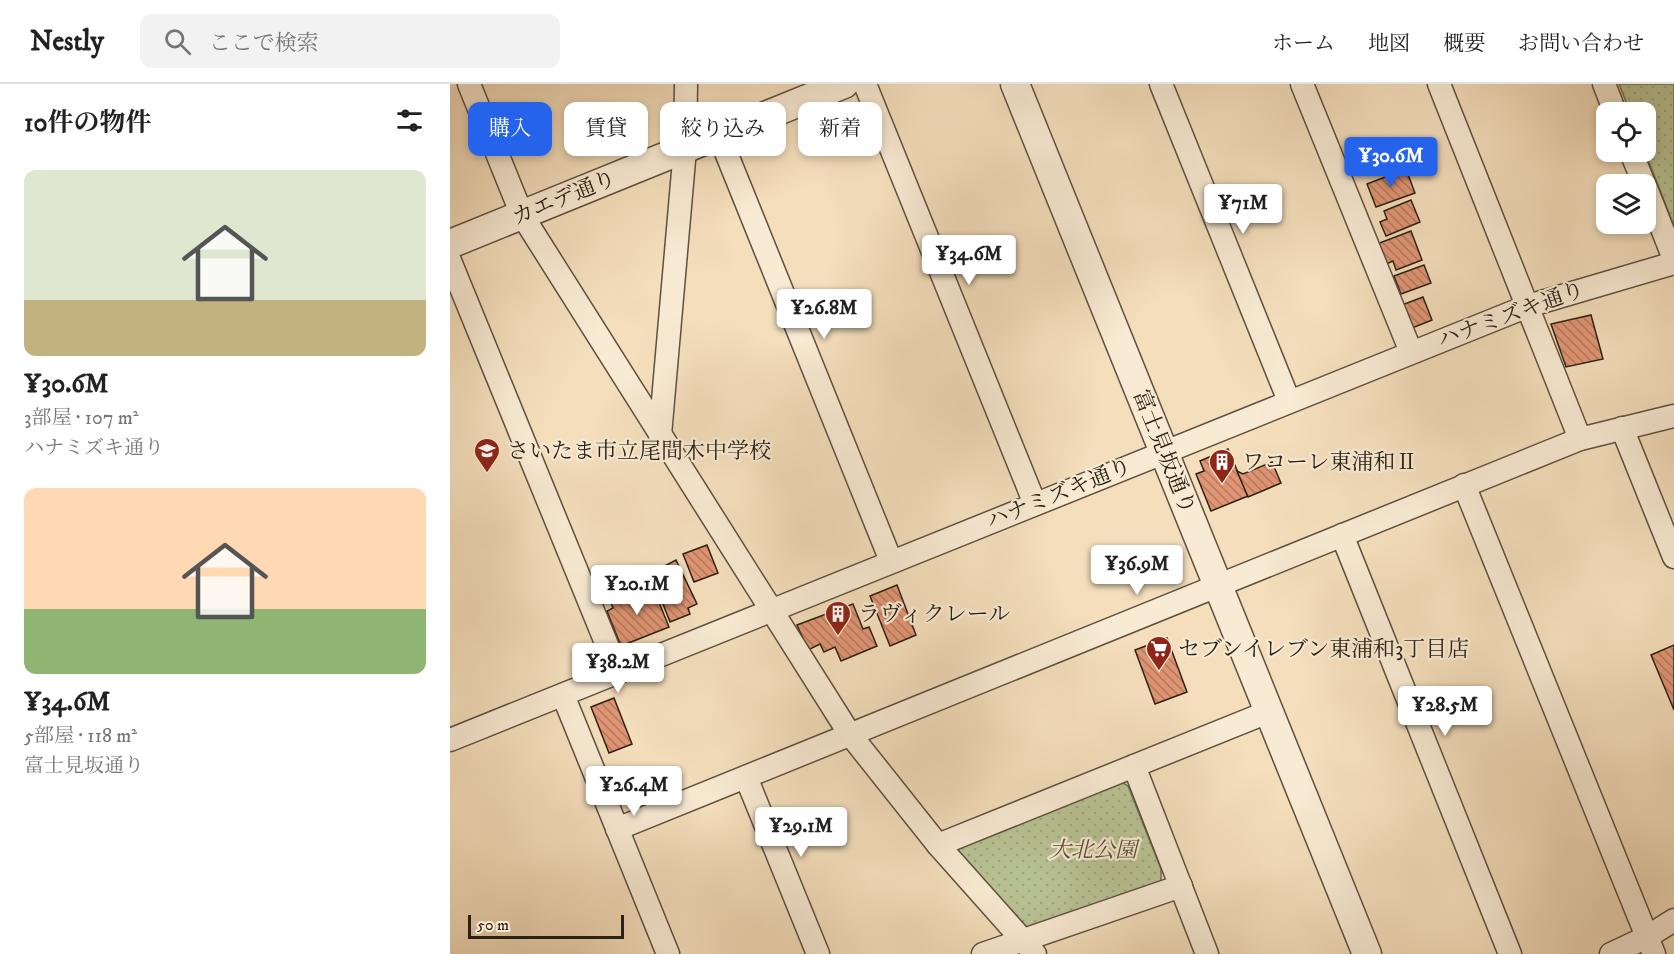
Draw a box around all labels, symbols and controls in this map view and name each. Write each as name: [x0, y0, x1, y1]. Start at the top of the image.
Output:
search box: [140, 14, 560, 68]
text: Nestly: [30, 24, 104, 59]
icon: search: [161, 25, 194, 58]
text: ここで検索: [209, 30, 319, 57]
text: ホーム: [1272, 31, 1335, 57]
text: 地図: [1368, 31, 1410, 57]
text: 概要: [1443, 31, 1485, 57]
text: お問い合わせ: [1518, 31, 1644, 57]
chip: 購入: [468, 102, 552, 156]
chip: 賃貸: [564, 102, 648, 156]
chip: 絞り込み: [660, 102, 786, 156]
chip: 新着: [798, 102, 882, 156]
map controls: [1596, 102, 1656, 234]
button: locate: [1596, 102, 1656, 162]
icon: filters: [393, 104, 426, 137]
text: 10件の物件: [24, 107, 151, 140]
pin: ¥30.6M: [1342, 137, 1440, 188]
text: ¥30.6M: [1358, 144, 1424, 169]
street label: カエデ通り: [508, 165, 620, 231]
button: layers: [1596, 174, 1656, 234]
pin: ¥71M: [1207, 184, 1279, 235]
text: ¥71M: [1218, 191, 1268, 216]
icon: home: [171, 209, 279, 317]
pin: ¥34.6M: [920, 235, 1018, 286]
text: ¥34.6M: [936, 242, 1002, 267]
street label: ハナミズキ通り: [1434, 276, 1588, 354]
pin: ¥26.8M: [775, 289, 873, 340]
text: ¥26.8M: [791, 296, 857, 321]
text: ¥30.6M: [24, 368, 109, 401]
street label: 富士見坂通り: [1127, 386, 1201, 518]
text: 3部屋 · 107 m²: [24, 406, 139, 431]
text: ハナミズキ通り: [24, 436, 164, 461]
school or university icon: さいたま市立尾間木中学校: [472, 436, 502, 474]
place label: さいたま市立尾間木中学校: [507, 438, 771, 465]
building icon: ワコーレ東浦和Ⅱ: [1207, 447, 1237, 485]
place label: ワコーレ東浦和Ⅱ: [1242, 449, 1418, 476]
street label: ハナミズキ通り: [983, 453, 1135, 535]
icon: home: [171, 527, 279, 635]
pin: ¥36.9M: [1088, 545, 1186, 596]
text: ¥36.9M: [1105, 552, 1169, 577]
pin: ¥20.1M: [588, 565, 686, 616]
text: ¥20.1M: [605, 572, 669, 597]
building icon: ラヴィクレール: [823, 599, 853, 637]
place label: ラヴィクレール: [858, 601, 1010, 628]
supermarket icon: セブンイレブン東浦和3丁目店: [1144, 634, 1174, 672]
place label: セブンイレブン東浦和3丁目店: [1178, 636, 1469, 663]
pin: ¥38.2M: [569, 643, 667, 694]
text: ¥38.2M: [586, 650, 650, 675]
text: ¥34.6M: [24, 686, 110, 719]
pin: ¥28.5M: [1396, 686, 1494, 737]
text: ¥28.5M: [1412, 693, 1478, 718]
text: 5部屋 · 118 m²: [24, 724, 137, 749]
text: 富士見坂通り: [24, 754, 144, 779]
pin: ¥26.4M: [585, 766, 683, 817]
text: ¥26.4M: [600, 773, 668, 798]
pin: ¥29.1M: [752, 807, 850, 858]
text: ¥29.1M: [769, 814, 833, 839]
park label: 大北公園: [1049, 837, 1140, 864]
scale bar: [468, 912, 624, 940]
text: 50 m: [477, 915, 509, 935]

